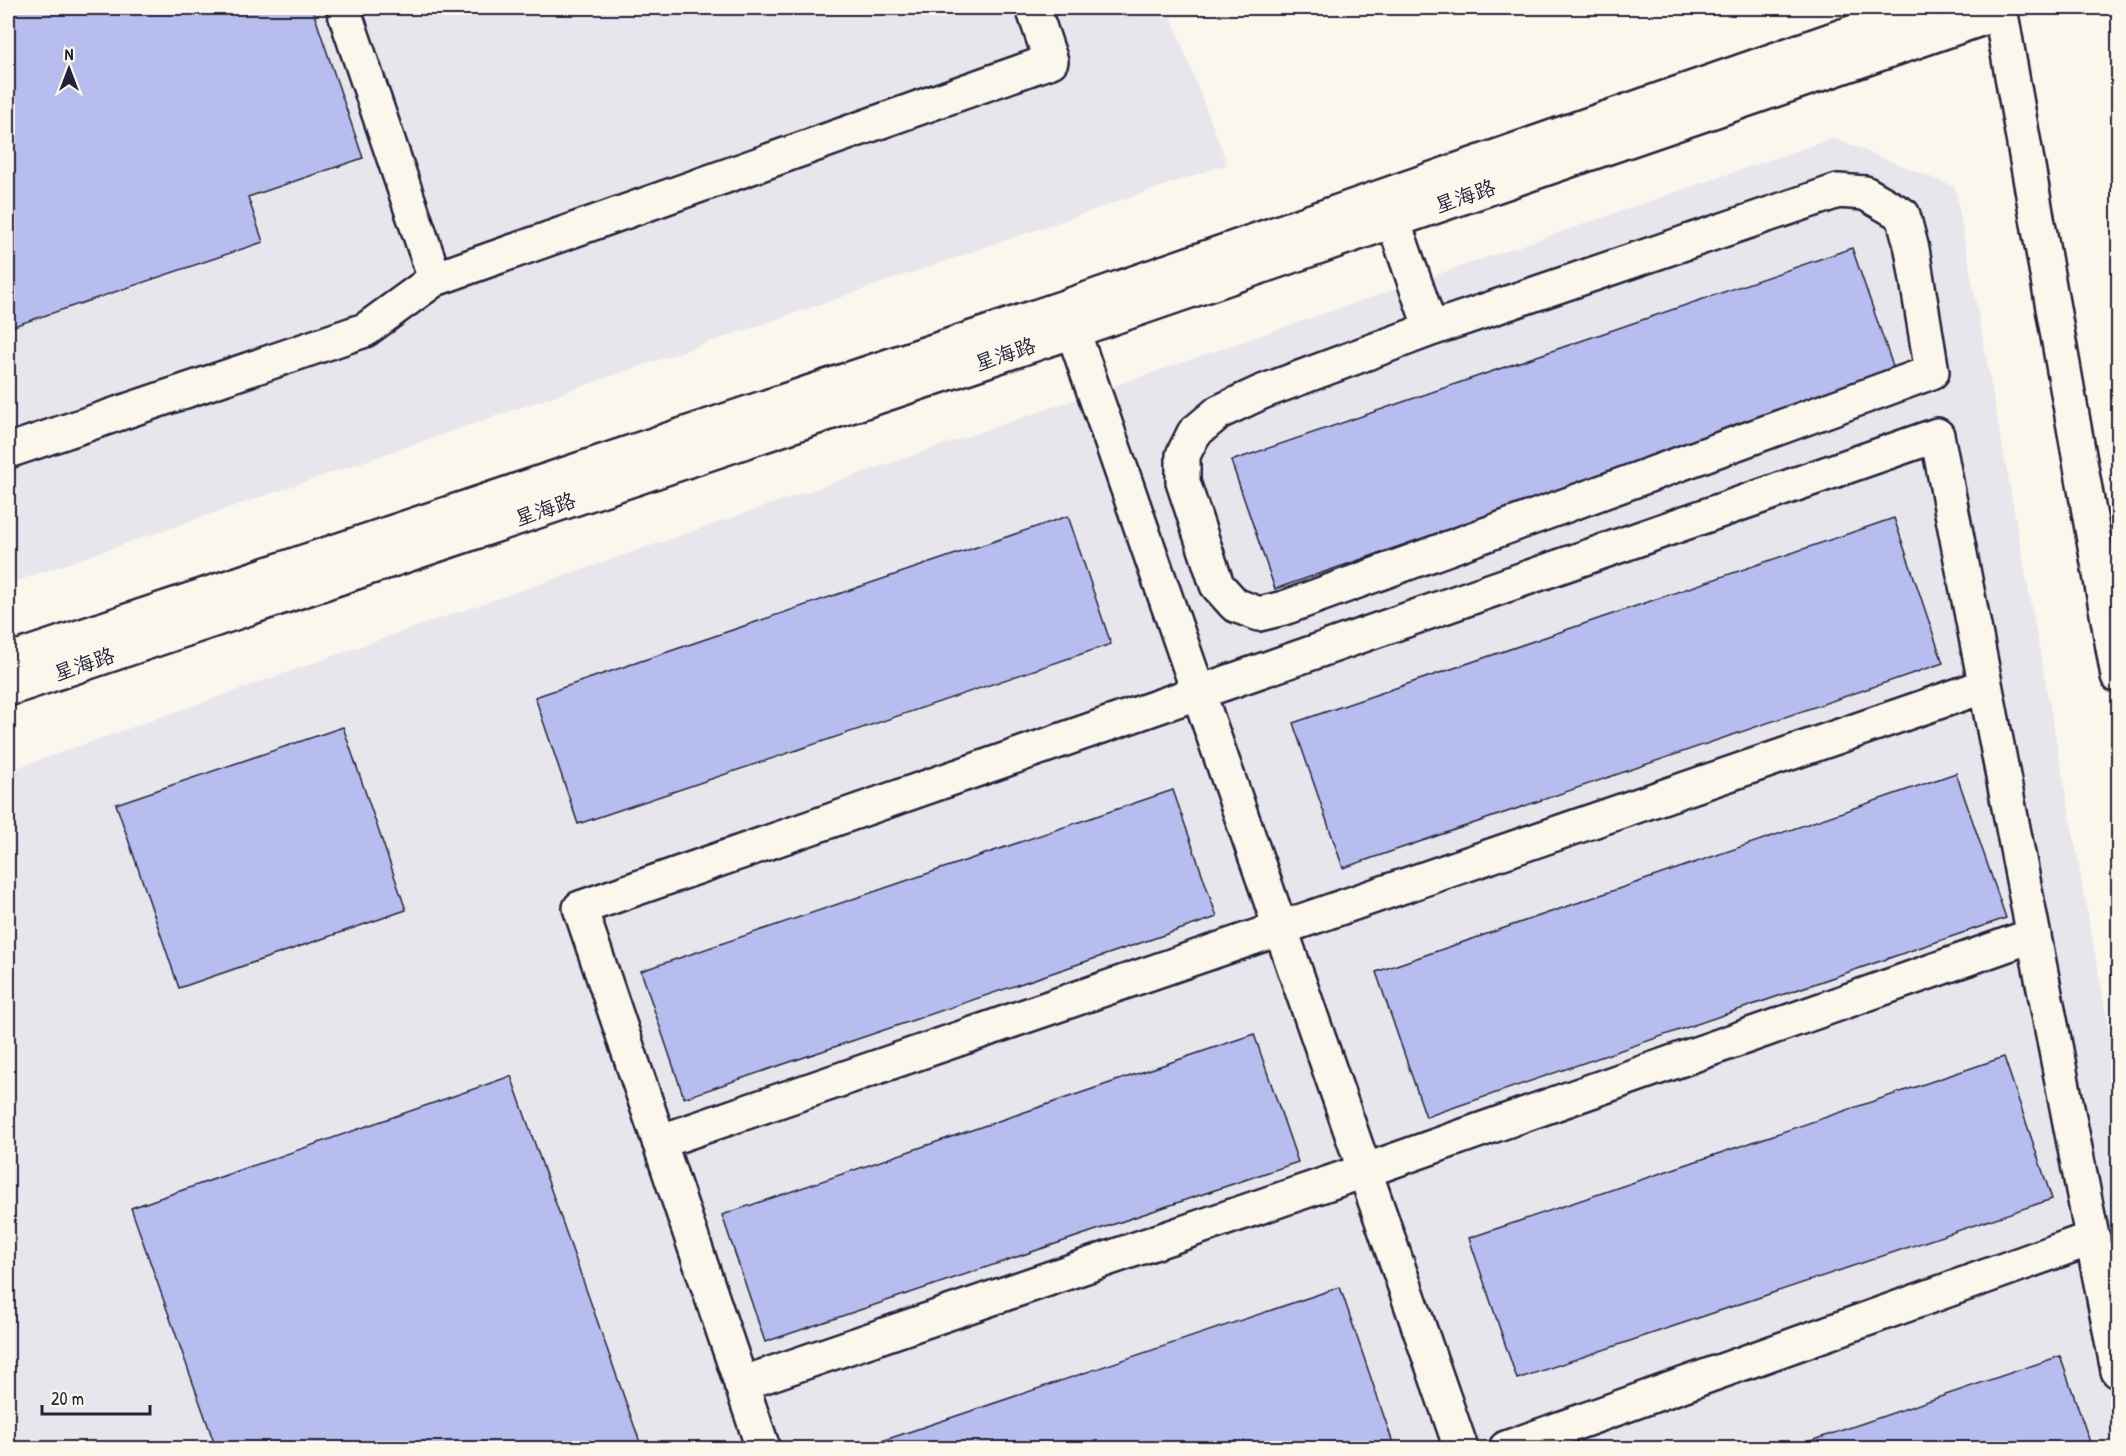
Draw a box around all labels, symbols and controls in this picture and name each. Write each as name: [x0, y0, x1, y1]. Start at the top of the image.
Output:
north arrow: [39, 39, 99, 99]
text: N: [65, 43, 74, 65]
street label: 星海路: [1430, 172, 1500, 220]
street label: 星海路: [970, 330, 1040, 378]
street label: 星海路: [510, 485, 580, 533]
street label: 星海路: [49, 640, 119, 688]
scale bar: [42, 1378, 150, 1416]
text: 20 m: [51, 1386, 84, 1411]

